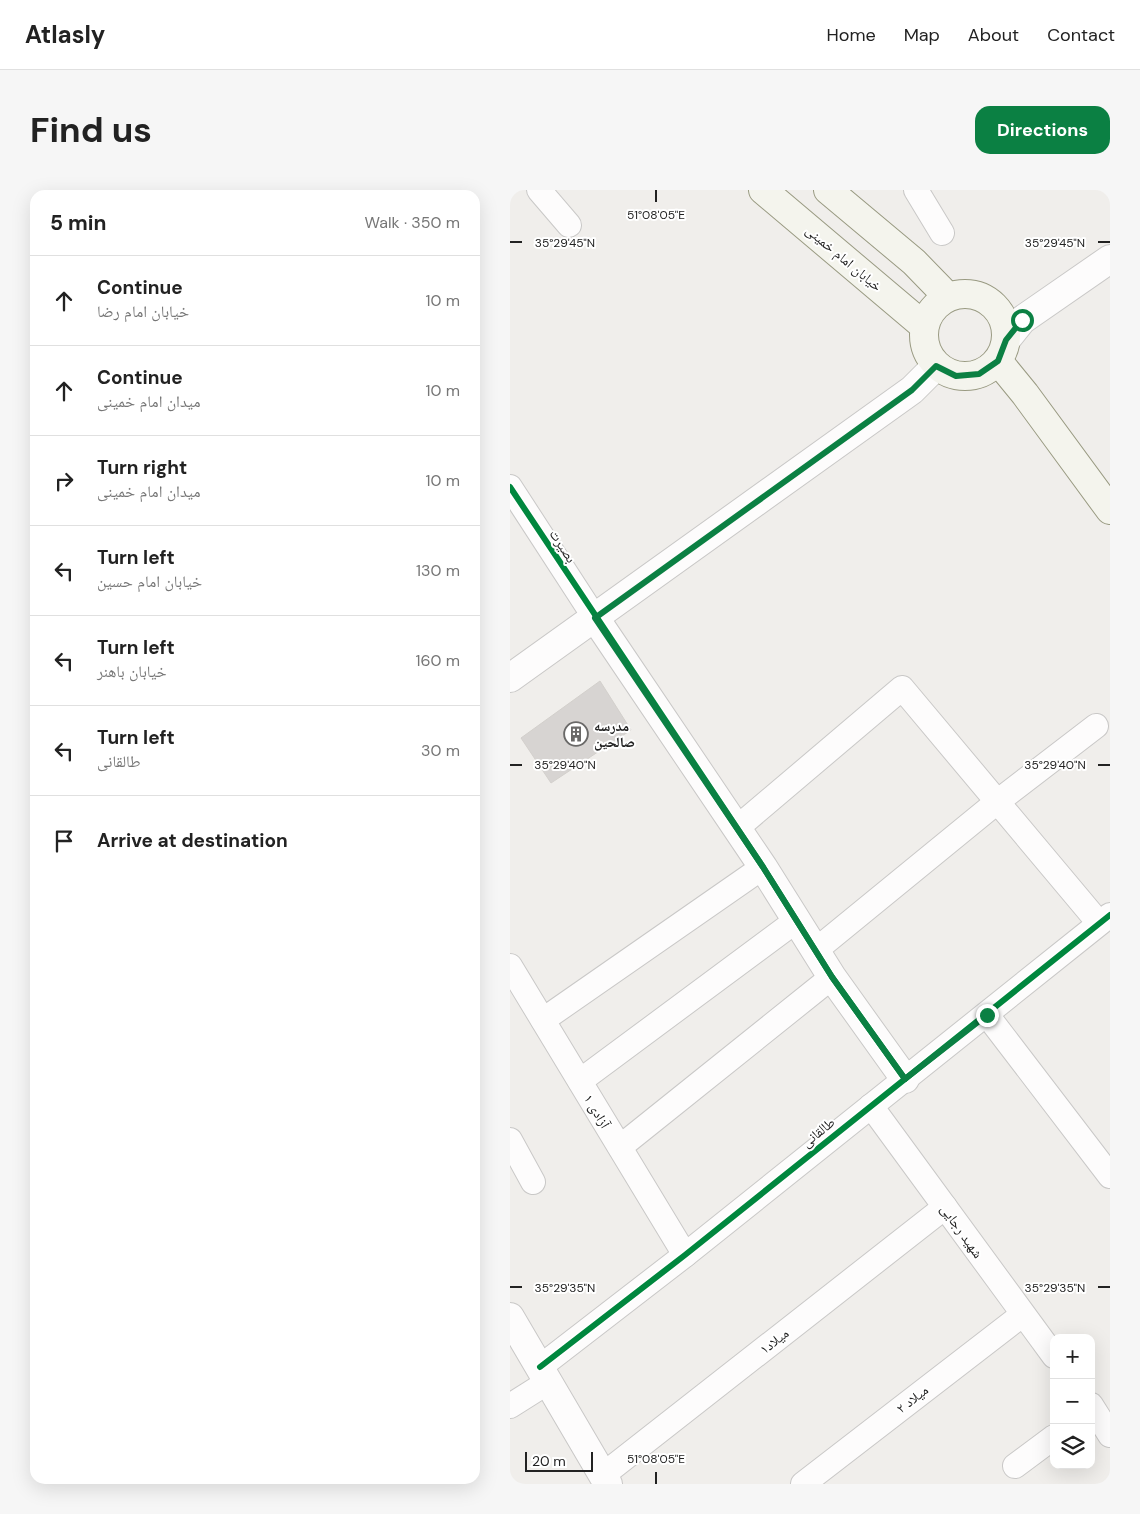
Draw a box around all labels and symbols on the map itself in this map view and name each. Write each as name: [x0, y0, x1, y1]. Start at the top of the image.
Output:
text: 51°08'05"E: [627, 207, 685, 223]
street label: خیابان امام خمینی: [802, 221, 886, 296]
text: 35°29'45"N: [535, 235, 595, 251]
text: 35°29'45"N: [1025, 235, 1085, 251]
route start: [1011, 309, 1034, 332]
street label: بصیرت: [546, 526, 580, 566]
place label: مدرسه صالحین: [594, 717, 635, 751]
building icon: مدرسه صالحین: [563, 721, 589, 747]
text: 35°29'40"N: [534, 757, 596, 773]
text: 35°29'40"N: [1024, 757, 1086, 773]
route end: [976, 1004, 999, 1027]
street label: آزادی ۱: [580, 1091, 614, 1132]
street label: طالقانی: [797, 1113, 839, 1151]
street label: شهید رجایی: [937, 1200, 987, 1262]
text: 35°29'35"N: [535, 1280, 595, 1296]
text: 35°29'35"N: [1025, 1280, 1085, 1296]
street label: میلاد۱: [756, 1324, 792, 1358]
street label: میلاد ۲: [892, 1381, 932, 1417]
scale bar: [525, 1449, 592, 1472]
text: 51°08'05"E: [627, 1451, 685, 1467]

